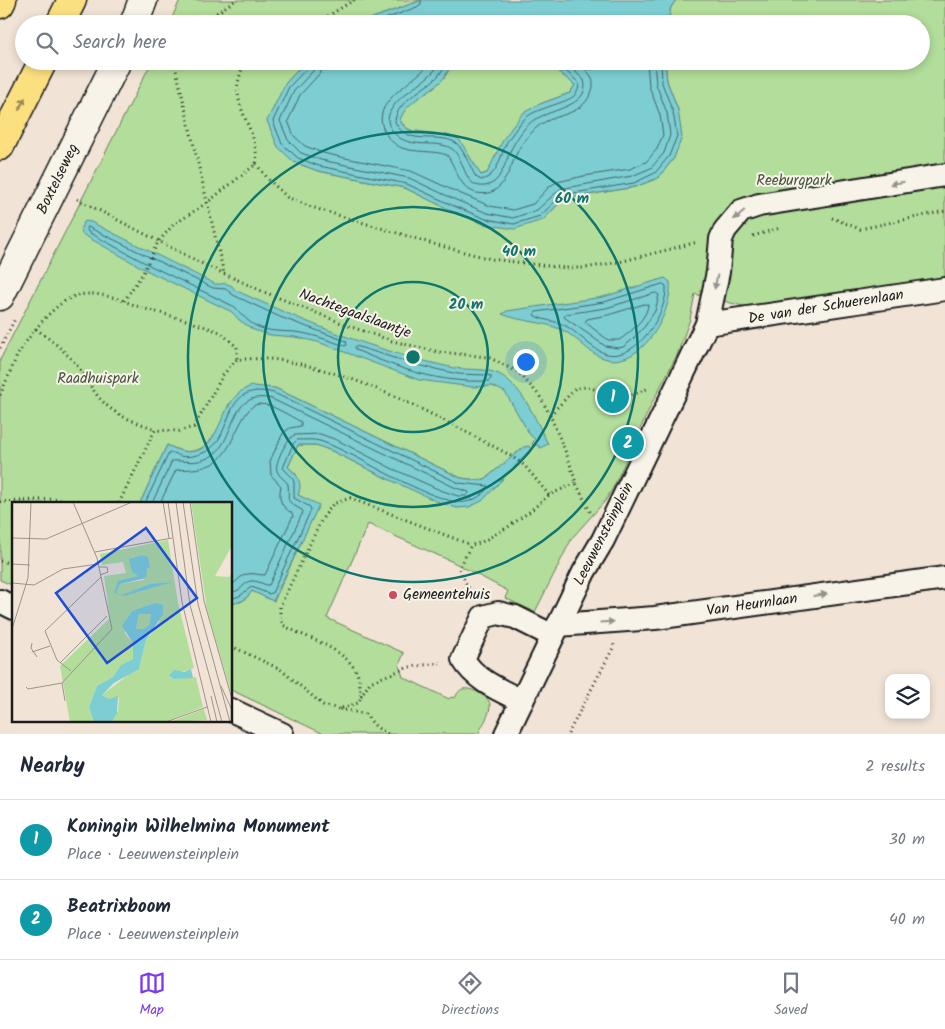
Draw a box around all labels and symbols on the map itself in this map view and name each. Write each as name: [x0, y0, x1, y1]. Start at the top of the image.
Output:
one-way arrow: [18, 97, 26, 111]
street label: Boxtelseweg: [31, 140, 85, 218]
park label: Reeburgpark: [756, 169, 833, 193]
one-way arrow: [889, 179, 905, 187]
text: 60 m: [555, 187, 589, 211]
one-way arrow: [733, 210, 746, 221]
text: 40 m: [502, 240, 536, 264]
one-way arrow: [711, 274, 719, 290]
street label: Nachtegaalslaantje: [296, 283, 415, 346]
street label: De van der Schuerenlaan: [747, 283, 905, 331]
text: 20 m: [449, 293, 483, 317]
centre of rings: [404, 348, 422, 366]
your location: [513, 349, 539, 375]
park label: Raadhuispark: [57, 367, 140, 391]
pin: 1: [597, 378, 629, 416]
pin: 2: [612, 424, 644, 462]
street label: Leeuwensteinplein: [568, 478, 640, 590]
inset map: [12, 502, 232, 722]
place label: Gemeentehuis: [403, 583, 491, 607]
street label: Van Heurnlaan: [705, 587, 799, 623]
marker: Gemeentehuis: [387, 589, 399, 601]
one-way arrow: [813, 591, 829, 599]
one-way arrow: [599, 617, 615, 625]

